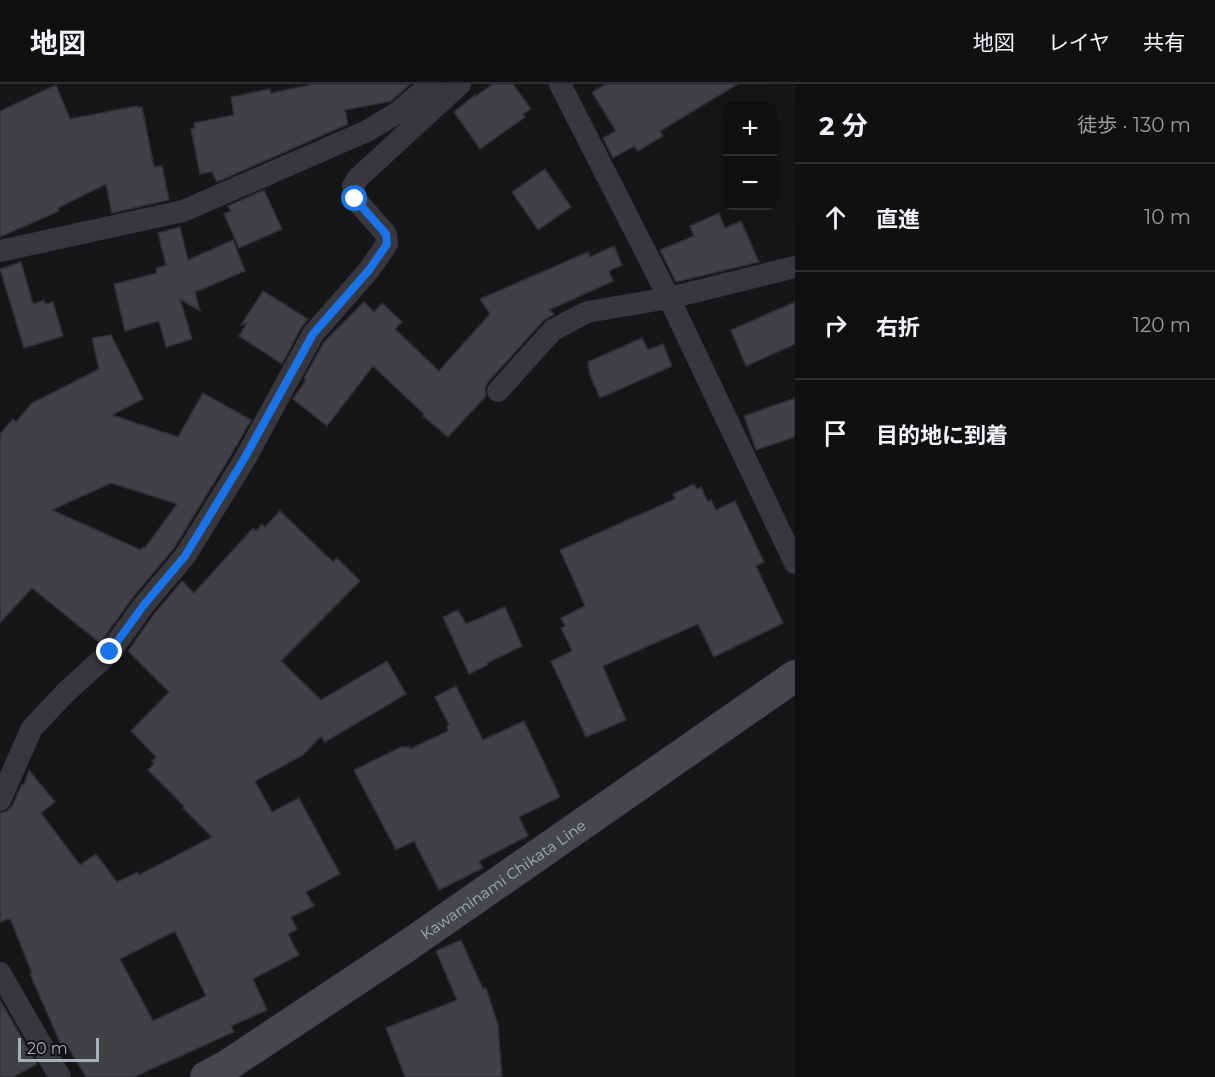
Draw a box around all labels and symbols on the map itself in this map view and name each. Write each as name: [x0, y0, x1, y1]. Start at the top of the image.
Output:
route start: [341, 185, 367, 211]
route end: [96, 638, 122, 664]
street label: Kawaminami Chikata Line: [417, 815, 589, 943]
scale bar: [18, 1035, 99, 1062]

